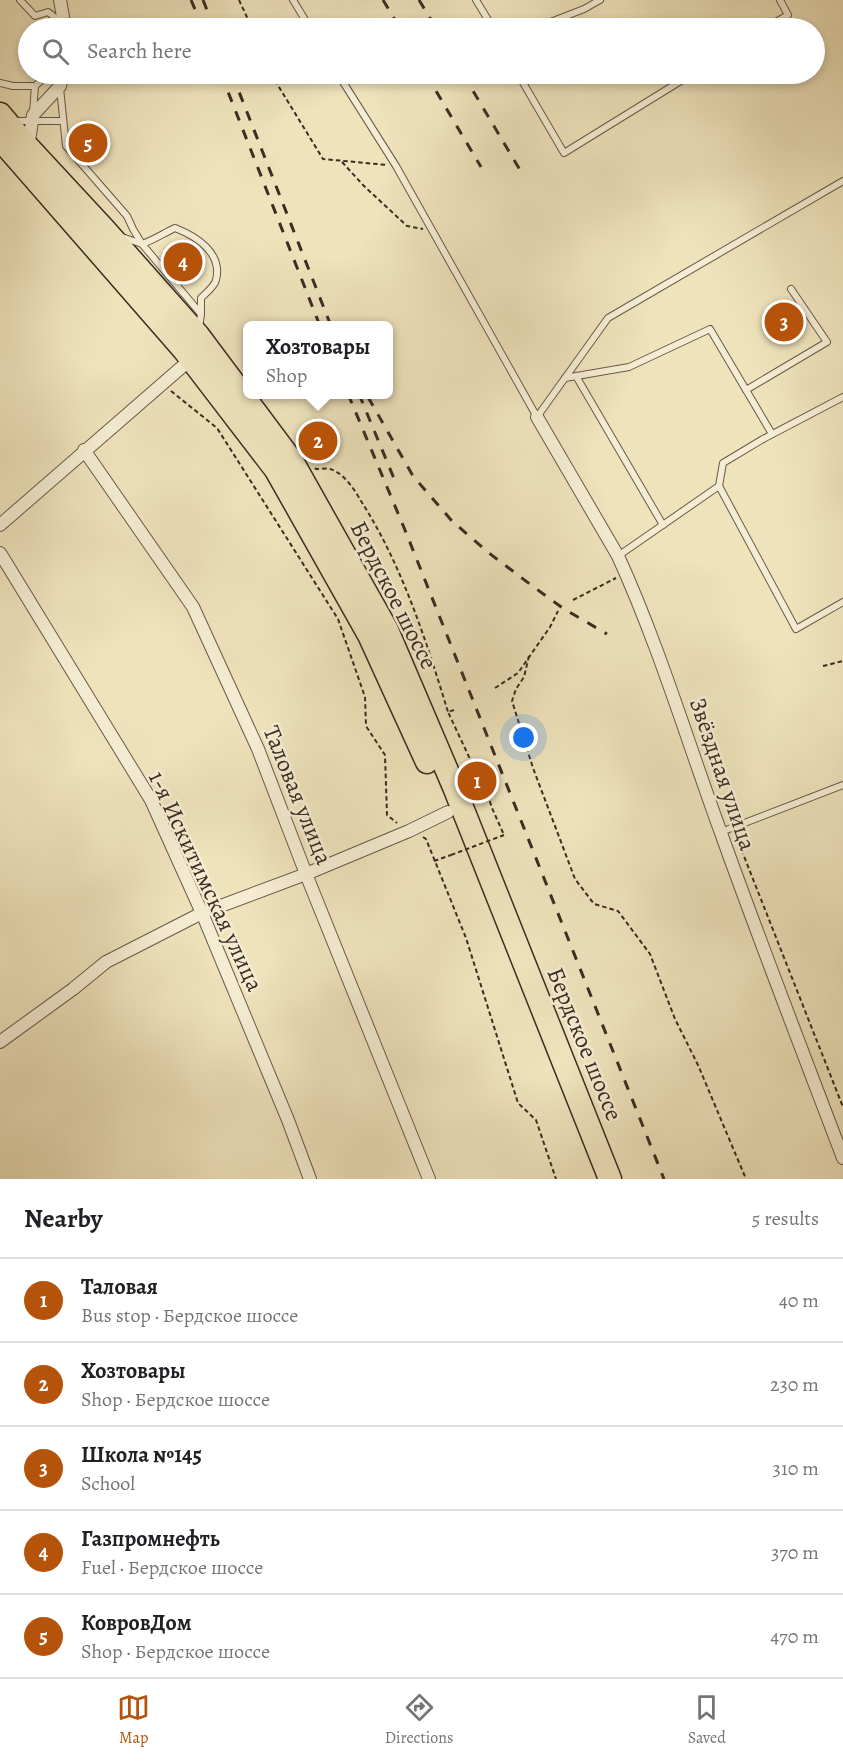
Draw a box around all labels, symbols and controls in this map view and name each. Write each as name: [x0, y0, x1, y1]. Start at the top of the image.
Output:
search box: [18, 18, 825, 84]
icon: search: [39, 35, 72, 68]
text: Search here: [87, 36, 192, 66]
pin: 5: [68, 120, 107, 166]
pin: 4: [164, 240, 202, 284]
pin: 3: [764, 300, 804, 344]
popup: [243, 321, 393, 399]
text: Хозтовары: [266, 332, 370, 362]
text: Shop: [266, 362, 307, 389]
pin: 2: [298, 418, 338, 464]
street label: Бердское шоссе: [343, 515, 445, 675]
street label: Звёздная улица: [682, 693, 764, 855]
street label: Таловая улица: [256, 721, 340, 869]
your location: [509, 723, 538, 752]
pin: 1: [458, 758, 496, 804]
street label: 1-я Искитимская улица: [141, 766, 271, 996]
street label: Бердское шоссе: [540, 963, 630, 1125]
text: Nearby: [24, 1201, 103, 1236]
text: 5 results: [752, 1205, 819, 1232]
text: Таловая: [81, 1272, 158, 1302]
text: 1: [40, 1287, 47, 1314]
text: 40 m: [779, 1287, 819, 1314]
text: Bus stop · Бердское шоссе: [81, 1302, 298, 1329]
text: Хозтовары: [81, 1356, 186, 1386]
text: 2: [39, 1371, 48, 1398]
text: 230 m: [770, 1371, 819, 1398]
text: Shop · Бердское шоссе: [81, 1386, 270, 1413]
text: Школа №145: [81, 1440, 202, 1470]
text: 3: [39, 1455, 48, 1482]
text: 310 m: [773, 1455, 819, 1482]
text: School: [81, 1470, 135, 1497]
text: Газпромнефть: [81, 1524, 220, 1554]
text: 4: [39, 1539, 48, 1566]
text: 370 m: [771, 1539, 819, 1566]
text: Fuel · Бердское шоссе: [81, 1554, 263, 1581]
text: КовровДом: [81, 1608, 192, 1638]
text: 5: [39, 1623, 48, 1650]
text: 470 m: [770, 1623, 819, 1650]
text: Shop · Бердское шоссе: [81, 1638, 270, 1665]
tab: Map: [117, 1691, 150, 1749]
tab: Directions: [385, 1691, 453, 1749]
tab: Saved: [688, 1691, 726, 1749]

